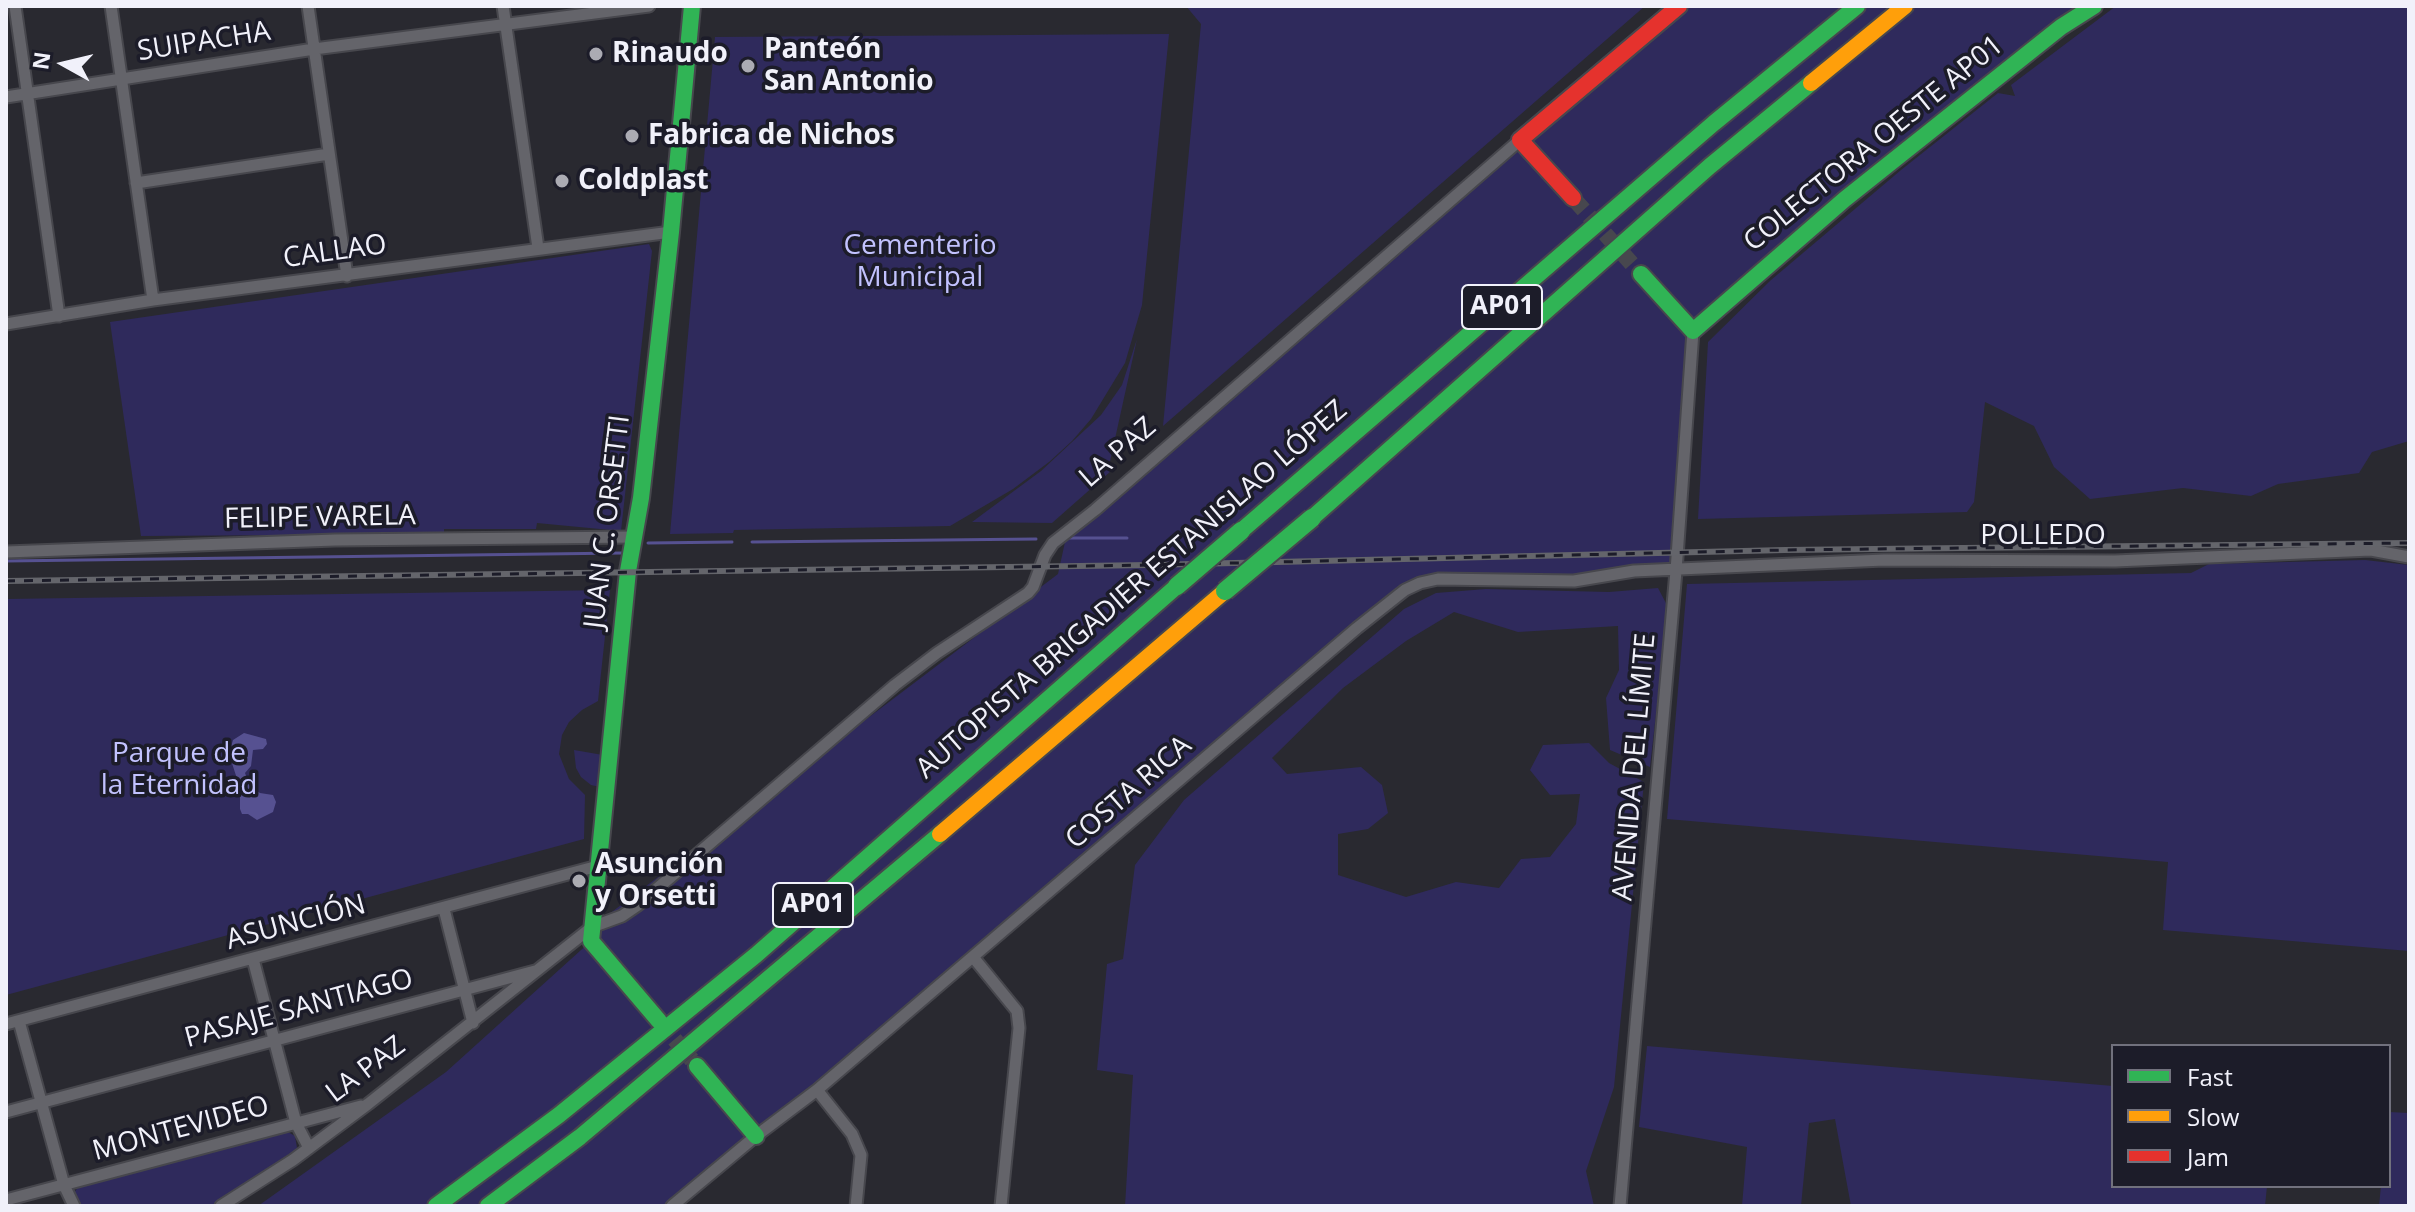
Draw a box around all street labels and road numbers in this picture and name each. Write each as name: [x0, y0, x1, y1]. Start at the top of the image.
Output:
street label: SUIPACHA: [135, 15, 273, 69]
street label: COLECTORA OESTE AP01: [1737, 29, 2011, 259]
street label: CALLAO: [281, 228, 389, 276]
road number: AP01: [1462, 285, 1542, 329]
street label: AUTOPISTA BRIGADIER ESTANISLAO LÓPEZ: [910, 394, 1354, 786]
street label: LA PAZ: [1073, 411, 1163, 495]
street label: JUAN C. ORSETTI: [578, 413, 638, 631]
street label: FELIPE VARELA: [224, 500, 416, 536]
street label: POLLEDO: [1980, 519, 2106, 553]
street label: AVENIDA DEL LÍMITE: [1607, 632, 1663, 902]
street label: COSTA RICA: [1059, 729, 1199, 857]
road number: AP01: [773, 883, 853, 927]
street label: ASUNCIÓN: [223, 888, 369, 958]
street label: PASAJE SANTIAGO: [181, 962, 417, 1056]
street label: LA PAZ: [320, 1029, 412, 1111]
street label: MONTEVIDEO: [89, 1089, 273, 1169]

